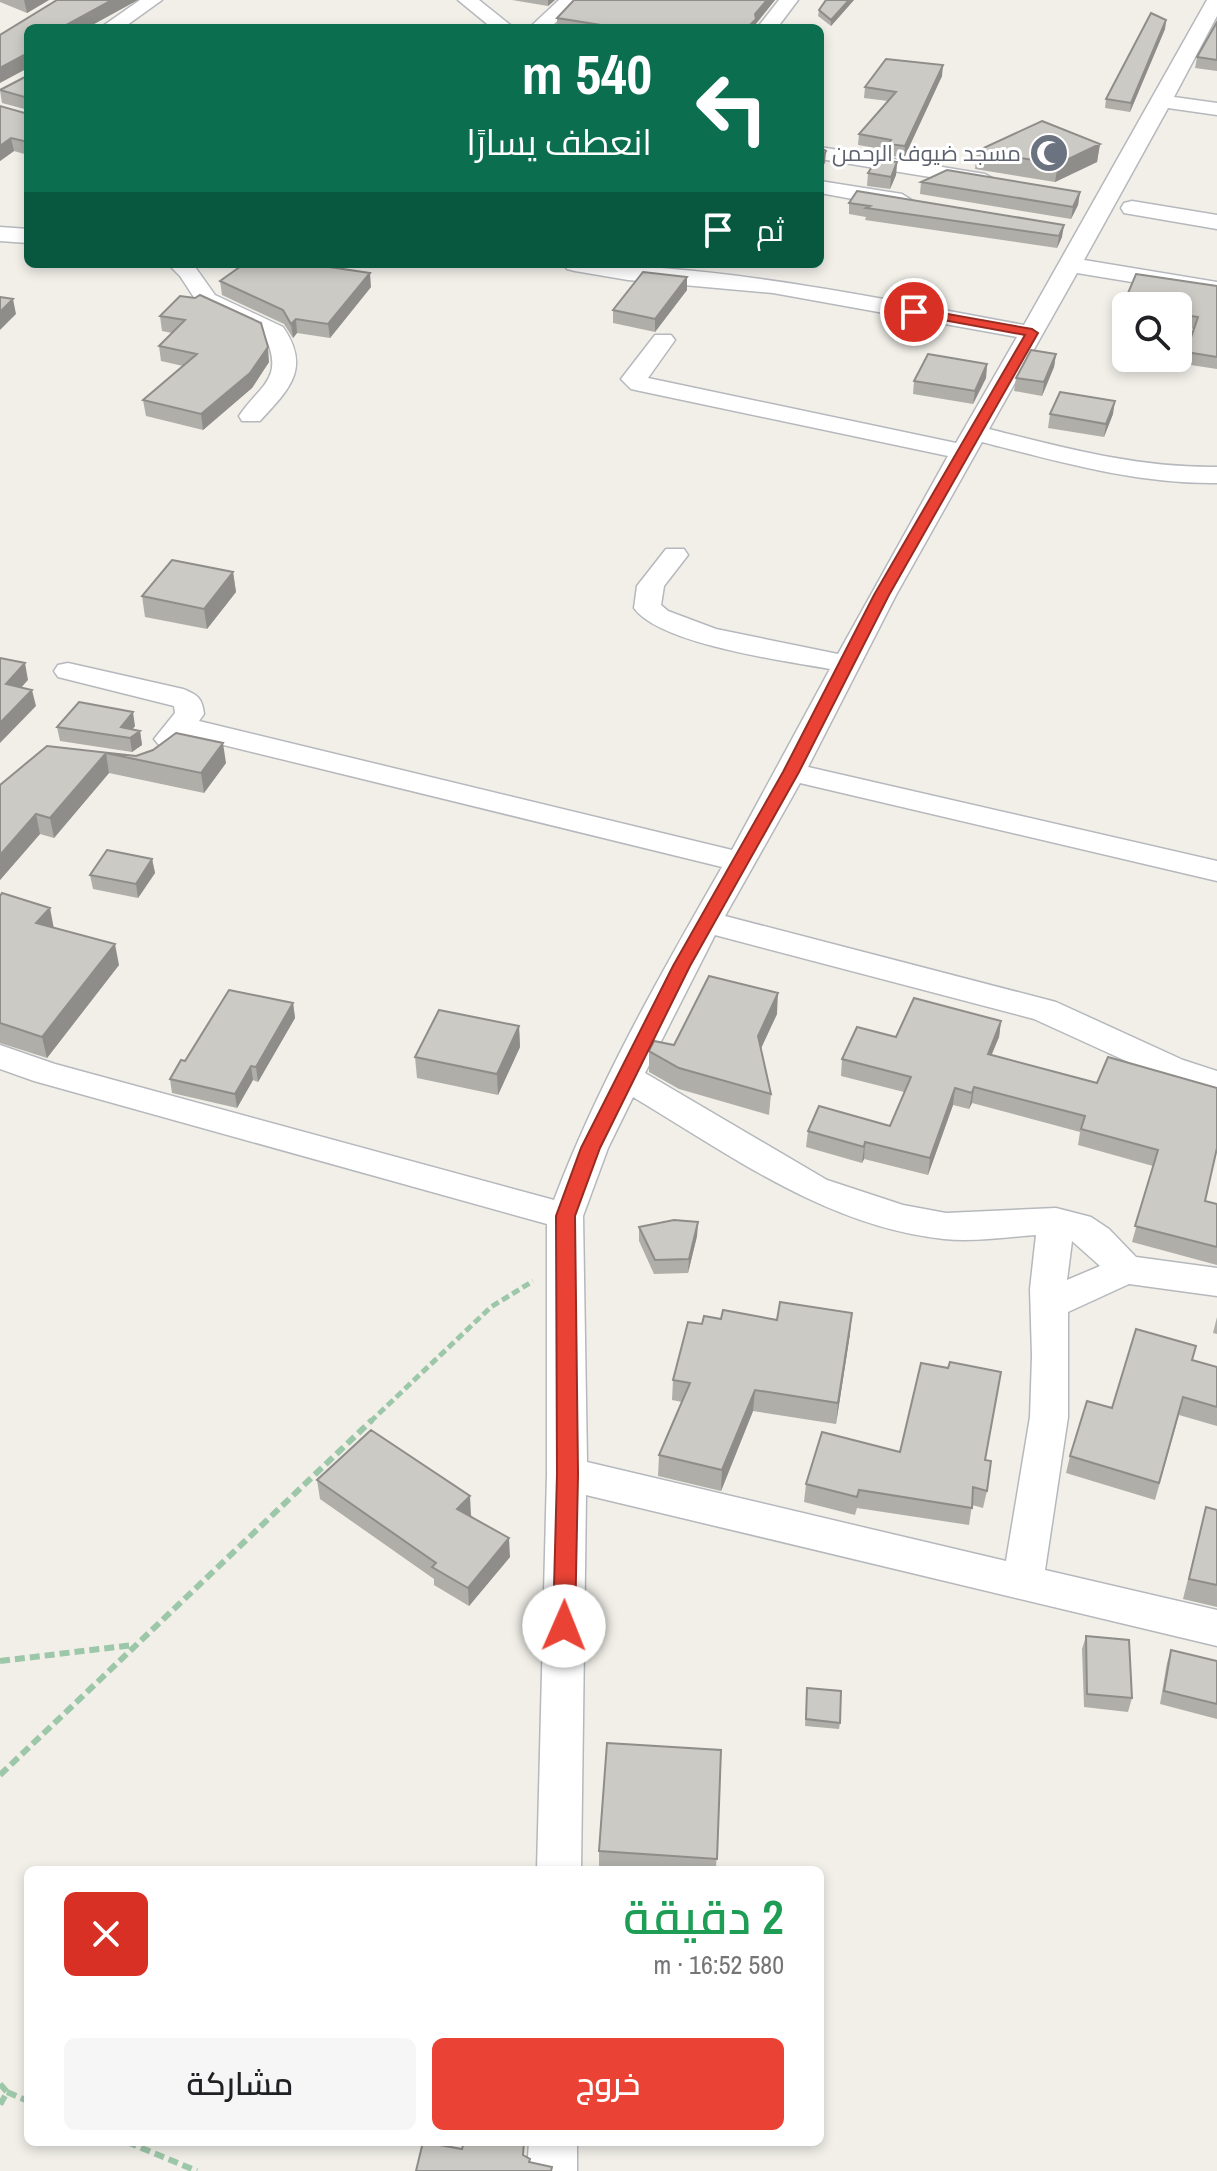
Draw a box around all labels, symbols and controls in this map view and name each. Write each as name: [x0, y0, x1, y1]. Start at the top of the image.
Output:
text: 540 m: [522, 36, 652, 111]
icon: left: [680, 56, 784, 160]
text: انعطف يسارًا: [466, 118, 652, 166]
mosque icon: مسجد ضيوف الرحمن: [1028, 132, 1070, 174]
place label: مسجد ضيوف الرحمن: [832, 138, 1021, 168]
icon: arrive: [696, 208, 740, 252]
text: ثم: [756, 210, 784, 250]
pin: [880, 278, 948, 346]
icon: arrive: [892, 290, 936, 334]
map controls: [1112, 292, 1192, 372]
button: search: [1112, 292, 1192, 372]
position arrow: [522, 1584, 606, 1668]
text: 2 دقيقة: [623, 1884, 784, 1949]
button: close: [64, 1892, 148, 1976]
text: 580 m · 16:52: [654, 1947, 784, 1982]
button: مشاركة: [64, 2038, 416, 2130]
button: خروج: [432, 2038, 784, 2130]

